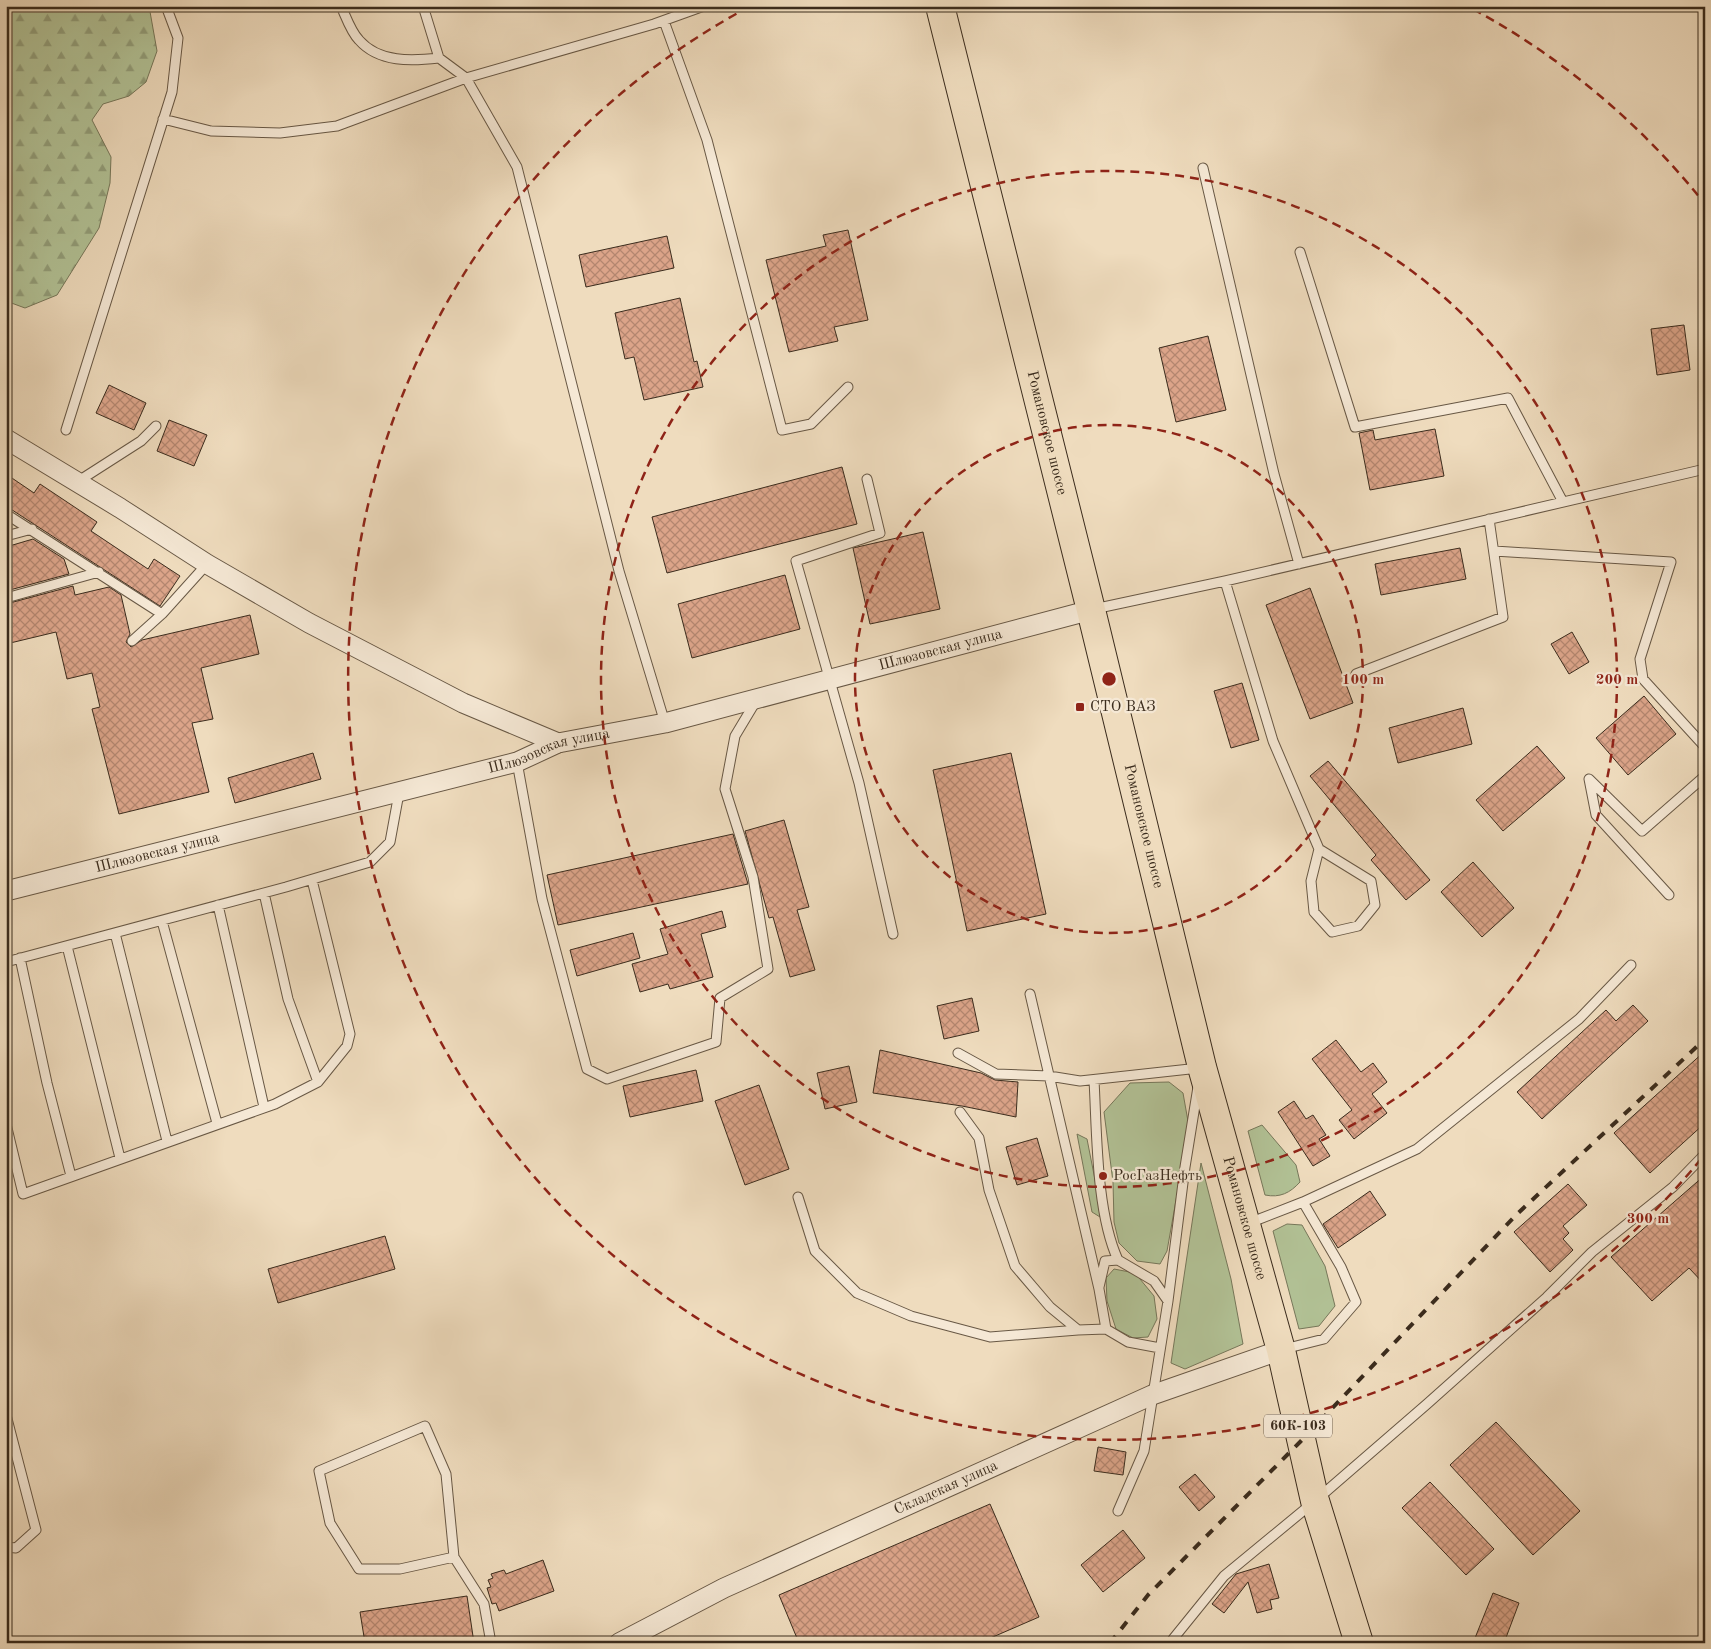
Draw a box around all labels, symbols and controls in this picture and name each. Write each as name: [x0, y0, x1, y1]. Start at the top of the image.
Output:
street label: Романовское шоссе: [1024, 369, 1069, 497]
street label: Шлюзовская улица: [877, 626, 1004, 673]
centre of rings: [1100, 670, 1118, 688]
text: 100 m: [1342, 673, 1384, 688]
text: 200 m: [1596, 673, 1638, 688]
place label: СТО ВАЗ: [1090, 700, 1156, 715]
marker: СТО ВАЗ: [1074, 701, 1086, 713]
street label: Шлюзовская улица: [486, 726, 611, 777]
street label: Романовское шоссе: [1121, 762, 1166, 890]
street label: Шлюзовская улица: [94, 830, 221, 876]
street label: Романовское шоссе: [1220, 1155, 1269, 1282]
place label: РосГазНефть: [1113, 1169, 1202, 1184]
marker: РосГазНефть: [1097, 1170, 1109, 1182]
text: 300 m: [1627, 1212, 1669, 1227]
road number: 60К-103: [1264, 1414, 1332, 1438]
street label: Складская улица: [892, 1458, 1001, 1518]

